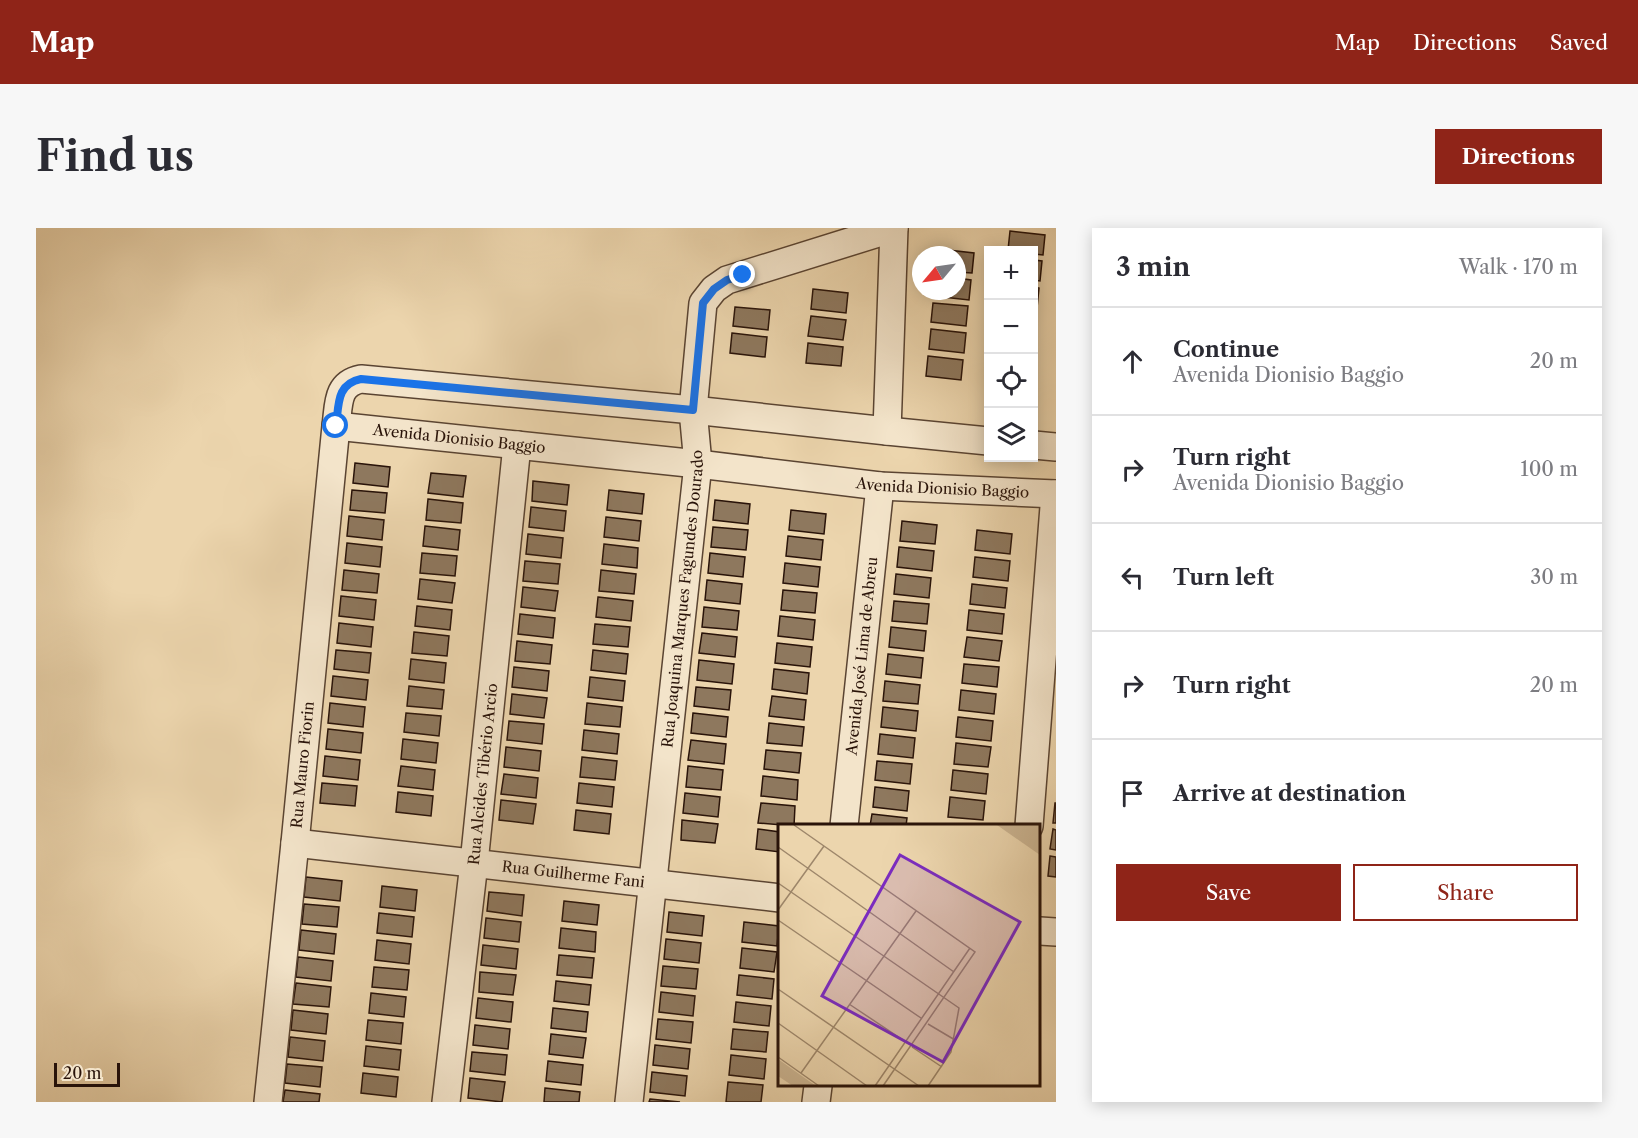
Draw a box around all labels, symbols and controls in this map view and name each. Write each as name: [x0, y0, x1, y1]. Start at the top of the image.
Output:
text: Map: [30, 25, 94, 59]
text: Map: [1335, 30, 1380, 55]
text: Directions: [1413, 30, 1517, 55]
text: Saved: [1550, 30, 1608, 55]
button: Directions: [1435, 129, 1602, 184]
text: Find us: [36, 130, 194, 182]
north arrow: [912, 246, 966, 300]
map controls: [984, 246, 1038, 462]
button: +: [984, 246, 1038, 300]
text: 3 min: [1116, 251, 1190, 283]
text: Walk · 170 m: [1459, 255, 1578, 279]
route end: [729, 261, 755, 287]
button: −: [984, 300, 1038, 354]
text: Continue: [1173, 336, 1279, 363]
icon: ahead: [1116, 345, 1149, 378]
text: 20 m: [1530, 349, 1578, 373]
button: locate: [984, 354, 1038, 408]
text: Avenida Dionisio Baggio: [1173, 363, 1404, 387]
button: layers: [984, 408, 1038, 462]
route start: [322, 412, 348, 438]
street label: Avenida Dionisio Baggio: [371, 420, 547, 457]
text: Turn right: [1173, 444, 1291, 471]
street label: Rua Joaquina Marques Fagundes Dourado: [657, 449, 707, 749]
icon: right: [1116, 453, 1149, 486]
text: 100 m: [1520, 457, 1578, 481]
text: Avenida Dionisio Baggio: [1173, 471, 1404, 495]
street label: Avenida Dionisio Baggio: [854, 473, 1030, 502]
street label: Avenida José Lima de Abreu: [841, 556, 881, 757]
icon: left: [1116, 561, 1149, 594]
text: Turn left: [1173, 564, 1274, 591]
text: 30 m: [1530, 565, 1578, 589]
icon: right: [1116, 669, 1149, 702]
text: Turn right: [1173, 672, 1291, 699]
text: 20 m: [1530, 673, 1578, 697]
street label: Rua Alcides Tibério Arcio: [464, 682, 501, 866]
street label: Rua Mauro Fiorin: [287, 700, 318, 829]
icon: arrive: [1116, 777, 1149, 810]
text: Arrive at destination: [1173, 780, 1406, 807]
inset map: [778, 824, 1041, 1087]
street label: Rua Guilherme Fani: [501, 857, 646, 892]
button: Save: [1116, 864, 1341, 921]
button: Share: [1353, 864, 1578, 921]
scale bar: [54, 1060, 120, 1088]
text: 20 m: [63, 1063, 102, 1083]

